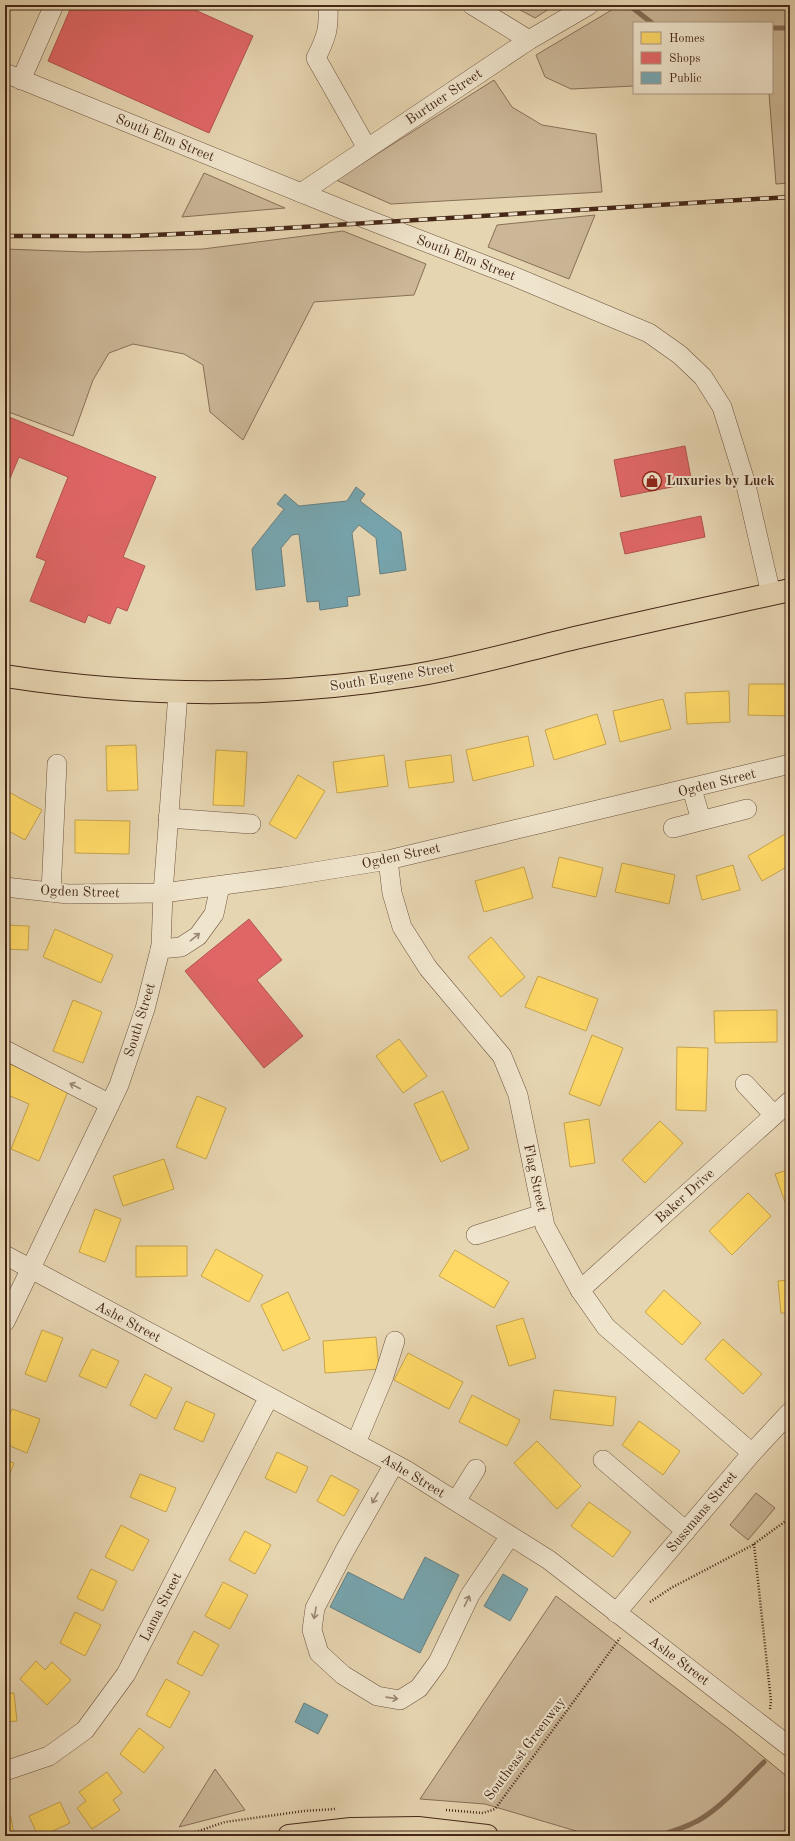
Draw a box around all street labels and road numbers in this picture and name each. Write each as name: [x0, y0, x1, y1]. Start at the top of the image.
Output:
street label: Burtner Street: [403, 66, 485, 128]
street label: South Elm Street: [114, 112, 216, 164]
street label: South Elm Street: [414, 233, 518, 283]
street label: South Eugene Street: [329, 660, 455, 694]
street label: Ogden Street: [677, 767, 757, 799]
street label: Ogden Street: [361, 841, 442, 871]
street label: Ogden Street: [40, 884, 120, 900]
street label: South Street: [122, 981, 158, 1059]
street label: Flag Street: [521, 1143, 549, 1213]
street label: Baker Drive: [653, 1166, 717, 1226]
street label: Ashe Street: [93, 1299, 163, 1345]
street label: Ashe Street: [379, 1451, 447, 1501]
street label: Sussmans Street: [664, 1469, 740, 1555]
street label: Lama Street: [138, 1570, 184, 1644]
street label: Ashe Street: [646, 1634, 712, 1688]
street label: Southeast Greenway: [482, 1695, 568, 1803]

